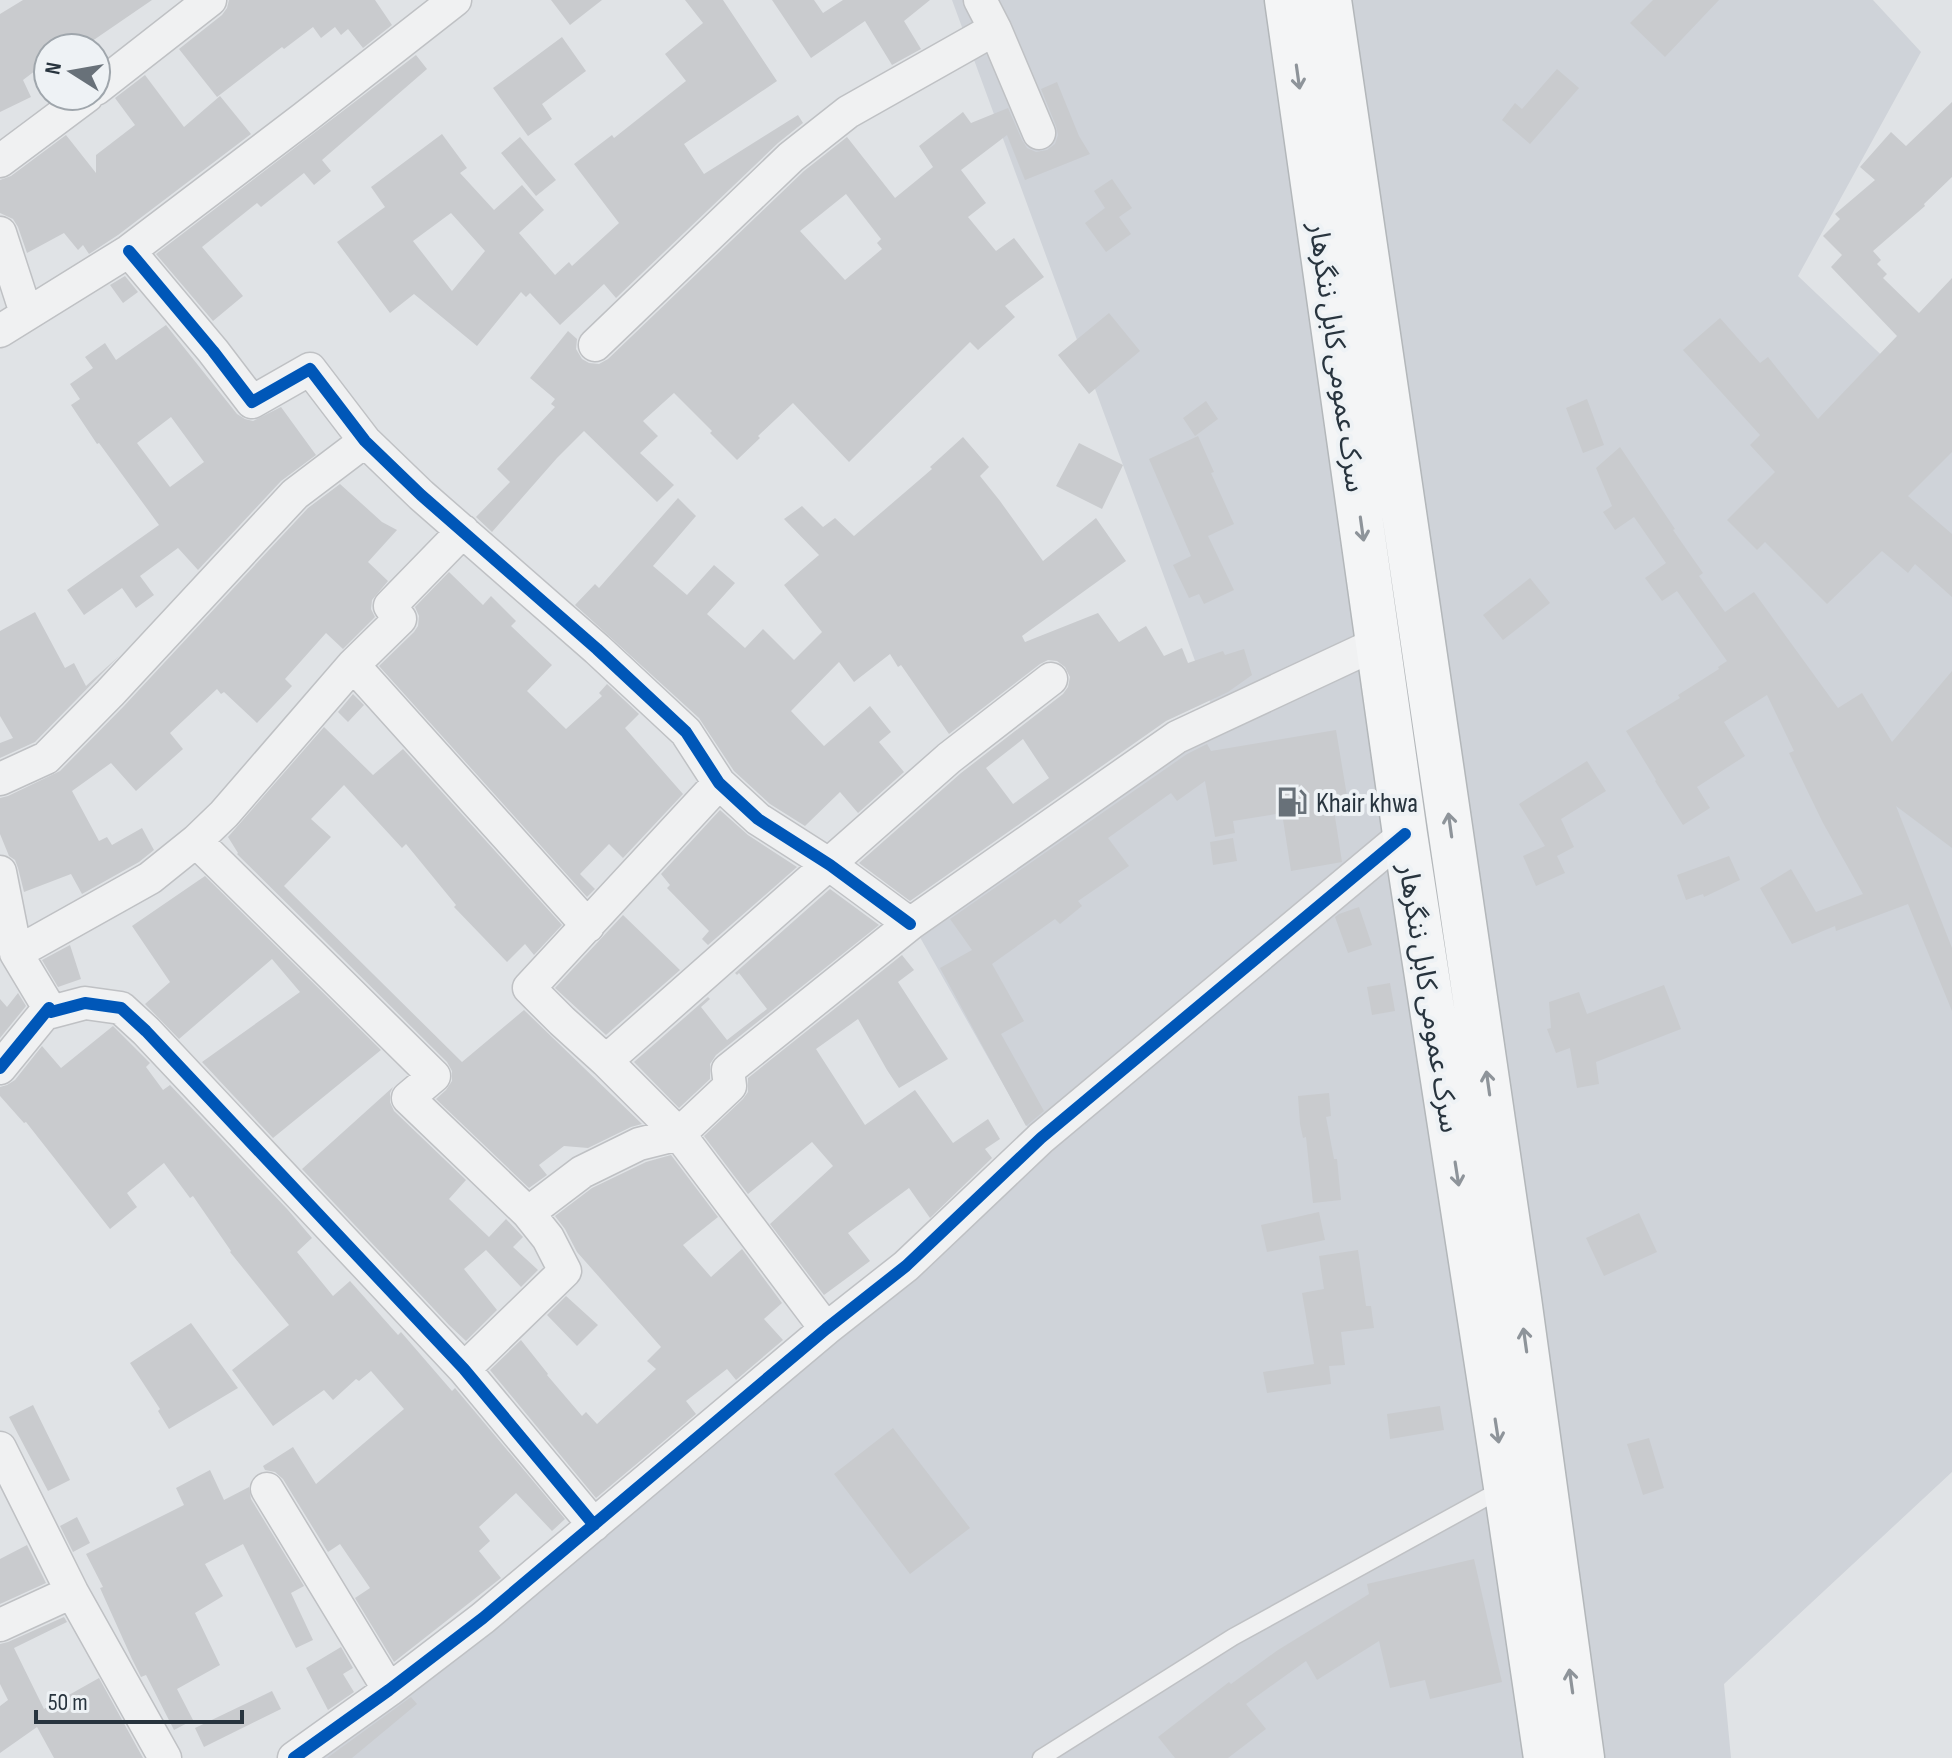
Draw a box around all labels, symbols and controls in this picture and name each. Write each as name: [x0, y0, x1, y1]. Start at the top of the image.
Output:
north arrow: [32, 32, 112, 112]
text: N: [39, 60, 68, 77]
one-way arrow: [1291, 64, 1306, 89]
street label: سرک عمومی کابل ننگرهار: [1301, 219, 1372, 494]
one-way arrow: [1355, 516, 1370, 541]
fuel station icon: Khair khwa: [1275, 785, 1309, 819]
place label: Khair khwa: [1316, 787, 1418, 820]
one-way arrow: [1442, 813, 1457, 838]
street label: سرک عمومی کابل ننگرهار: [1391, 860, 1466, 1135]
one-way arrow: [1480, 1070, 1495, 1096]
one-way arrow: [1451, 1161, 1466, 1186]
one-way arrow: [1517, 1327, 1532, 1354]
one-way arrow: [1491, 1417, 1506, 1443]
one-way arrow: [1563, 1669, 1578, 1694]
scale bar: [36, 1674, 242, 1724]
text: 50 m: [48, 1688, 88, 1717]

